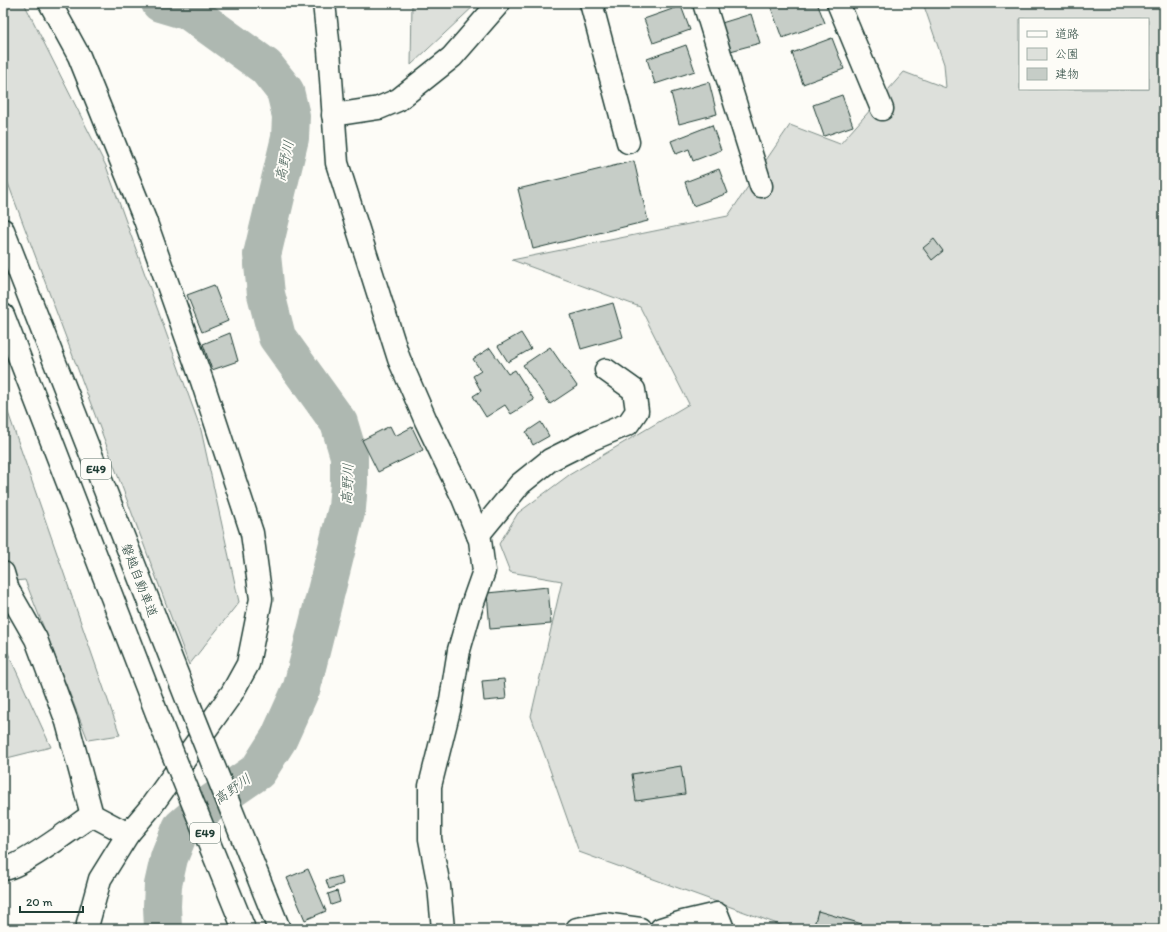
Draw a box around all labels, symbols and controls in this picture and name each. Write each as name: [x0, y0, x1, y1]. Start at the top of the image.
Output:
legend: [1019, 18, 1149, 90]
text: 道路: [1055, 27, 1079, 41]
text: 公園: [1055, 47, 1079, 61]
text: 建物: [1055, 67, 1079, 81]
water label: 高野川: [271, 139, 297, 183]
road number: E49: [81, 459, 111, 479]
water label: 高野川: [338, 463, 357, 505]
street label: 磐越自動車道: [119, 541, 161, 619]
water label: 高野川: [210, 770, 254, 808]
road number: E49: [190, 823, 220, 843]
scale bar: [20, 888, 83, 914]
text: 20 m: [26, 895, 53, 909]

